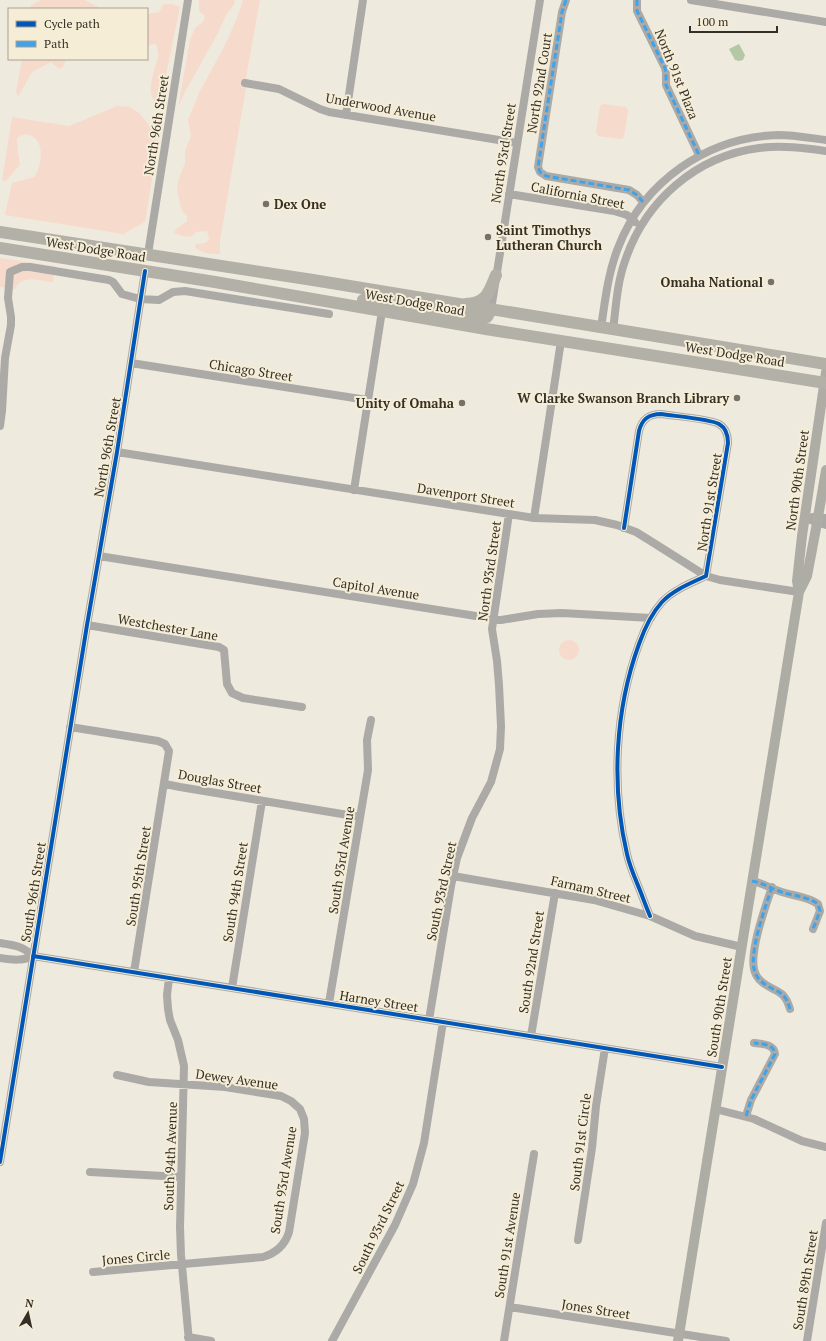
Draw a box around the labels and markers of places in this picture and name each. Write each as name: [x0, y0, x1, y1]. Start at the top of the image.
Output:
place label: Dex One: [274, 195, 326, 213]
marker: Dex One: [261, 199, 271, 209]
place label: Saint Timothys Lutheran Church: [496, 221, 603, 254]
marker: Saint Timothys Lutheran Church: [483, 232, 493, 242]
place label: Omaha National: [661, 273, 763, 291]
marker: Omaha National: [766, 277, 776, 287]
place label: W Clarke Swanson Branch Library: [517, 389, 730, 407]
marker: W Clarke Swanson Branch Library: [732, 393, 742, 403]
place label: Unity of Omaha: [356, 394, 455, 412]
marker: Unity of Omaha: [457, 398, 467, 408]

